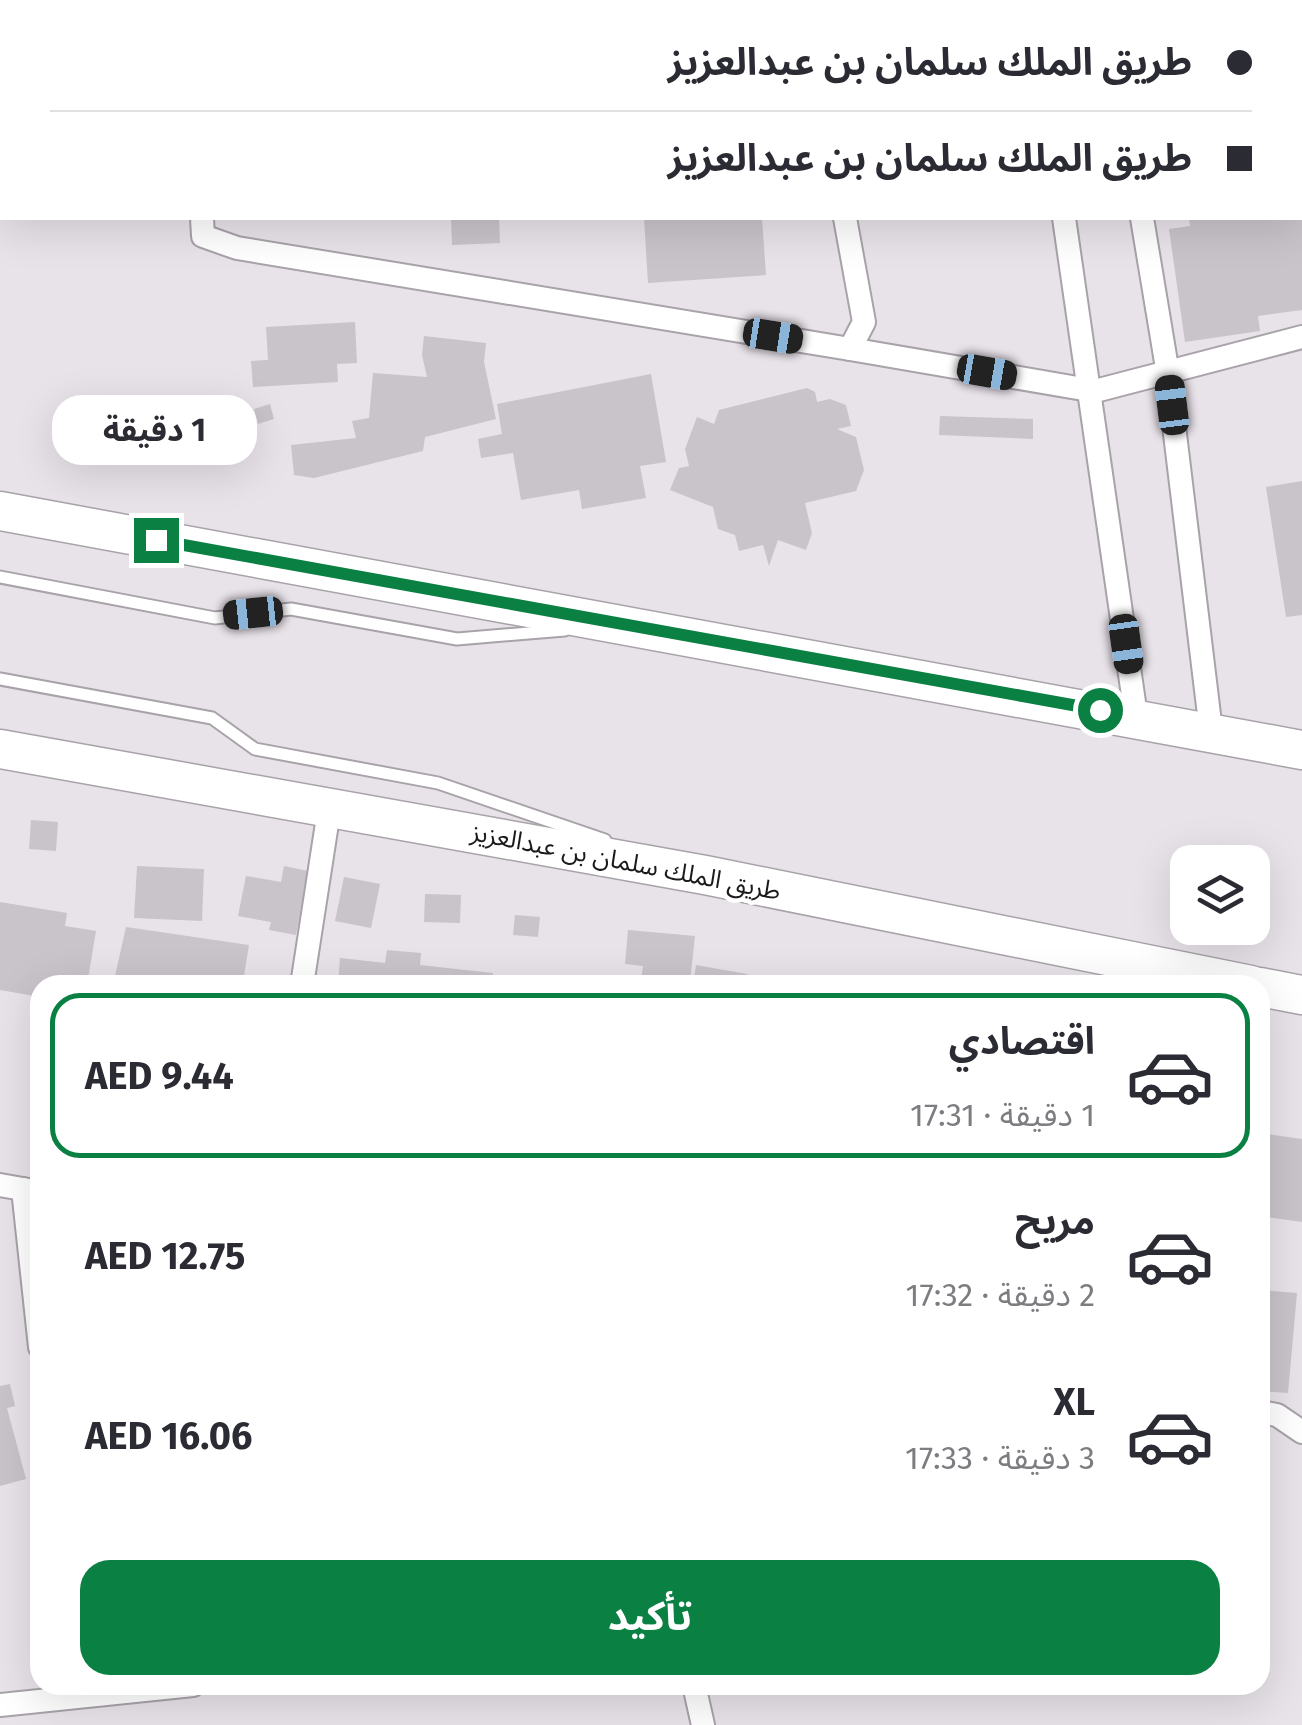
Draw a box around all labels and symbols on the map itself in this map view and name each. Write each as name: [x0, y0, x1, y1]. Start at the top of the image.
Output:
car: [741, 316, 805, 356]
car: [955, 352, 1019, 392]
car: [1153, 373, 1191, 437]
callout: 1 دقيقة: [54, 395, 258, 465]
route end: [134, 518, 179, 563]
car: [222, 595, 284, 631]
car: [1107, 612, 1145, 676]
route start: [1078, 688, 1123, 733]
street label: طريق الملك سلمان بن عبدالعزيز: [467, 817, 783, 907]

